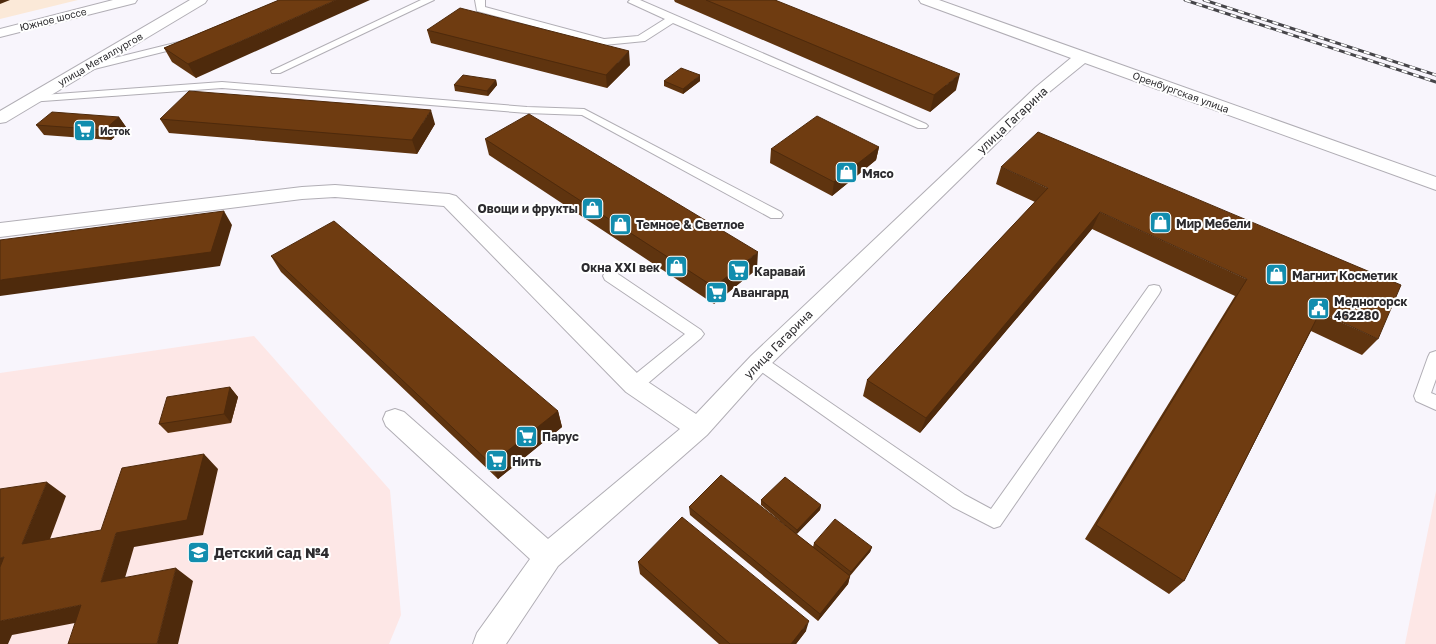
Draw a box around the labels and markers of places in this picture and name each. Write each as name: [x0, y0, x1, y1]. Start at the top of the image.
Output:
supermarket icon: Исток: [72, 118, 98, 144]
place label: Исток: [100, 125, 130, 137]
shop icon: Мясо: [833, 160, 859, 186]
place label: Мясо: [862, 166, 894, 181]
shop icon: Овощи и фрукты: [580, 195, 606, 221]
place label: Овощи и фрукты: [477, 201, 578, 216]
shop icon: Мир Мебели: [1148, 210, 1174, 236]
shop icon: Темное & Светлое: [608, 211, 634, 237]
place label: Мир Мебели: [1176, 216, 1251, 231]
place label: Темное & Светлое: [636, 217, 744, 232]
shop icon: Окна XXI век: [663, 254, 689, 280]
supermarket icon: Каравай: [726, 258, 752, 284]
place label: Окна XXI век: [581, 260, 660, 275]
shop icon: Магнит Косметик: [1264, 262, 1290, 288]
place label: Каравай: [754, 264, 805, 279]
place label: Магнит Косметик: [1292, 268, 1398, 283]
supermarket icon: Авангард: [704, 279, 730, 305]
place label: Авангард: [732, 285, 789, 300]
place label: Медногорск 462280: [1334, 294, 1408, 323]
public building icon: Медногорск 462280: [1305, 295, 1331, 321]
supermarket icon: Парус: [514, 423, 540, 449]
place label: Парус: [542, 429, 579, 444]
supermarket icon: Нить: [483, 448, 509, 474]
place label: Нить: [512, 454, 542, 469]
school or university icon: Детский сад №4: [185, 539, 211, 565]
place label: Детский сад №4: [214, 544, 329, 561]

